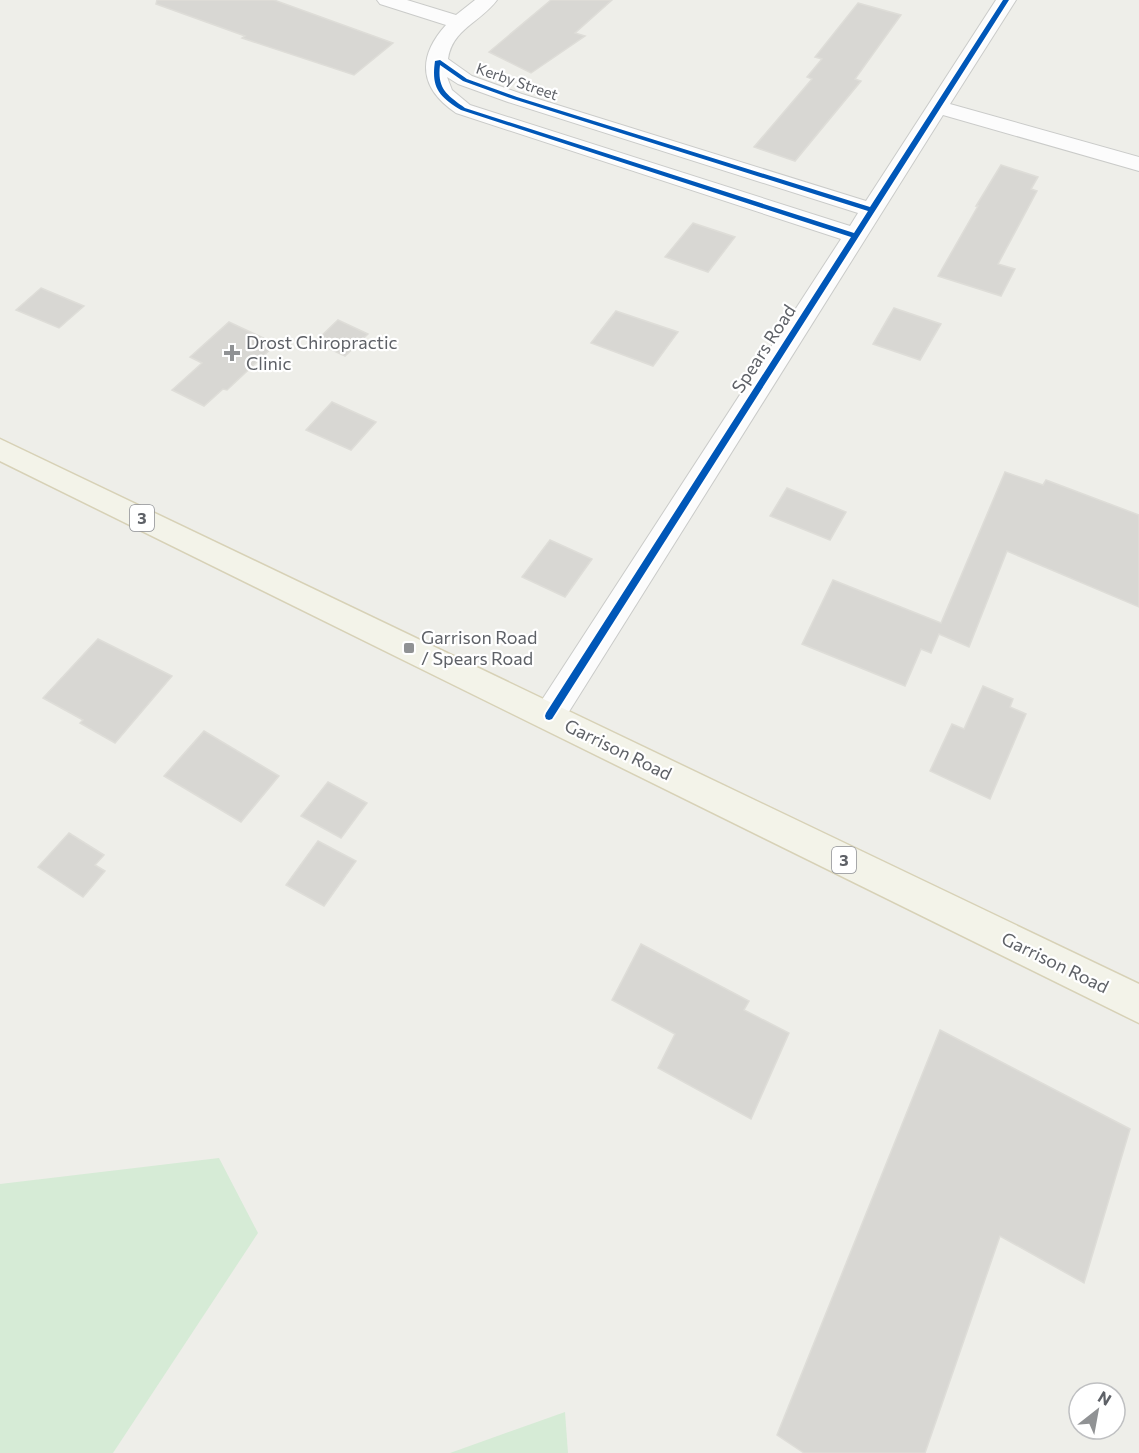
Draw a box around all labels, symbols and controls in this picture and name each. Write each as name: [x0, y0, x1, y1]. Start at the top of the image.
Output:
street label: Kerby Street: [474, 59, 561, 103]
street label: Spears Road: [727, 300, 800, 397]
place label: Drost Chiropractic Clinic: [246, 331, 398, 374]
marker: Drost Chiropractic Clinic: [223, 344, 241, 362]
road number: 3: [130, 505, 154, 531]
place label: Garrison Road / Spears Road: [421, 626, 537, 669]
marker: Garrison Road / Spears Road: [402, 641, 416, 655]
street label: Garrison Road: [561, 714, 676, 784]
road number: 3: [832, 847, 856, 873]
street label: Garrison Road: [998, 927, 1113, 997]
north arrow: [1067, 1381, 1127, 1441]
text: N: [1095, 1386, 1115, 1409]

